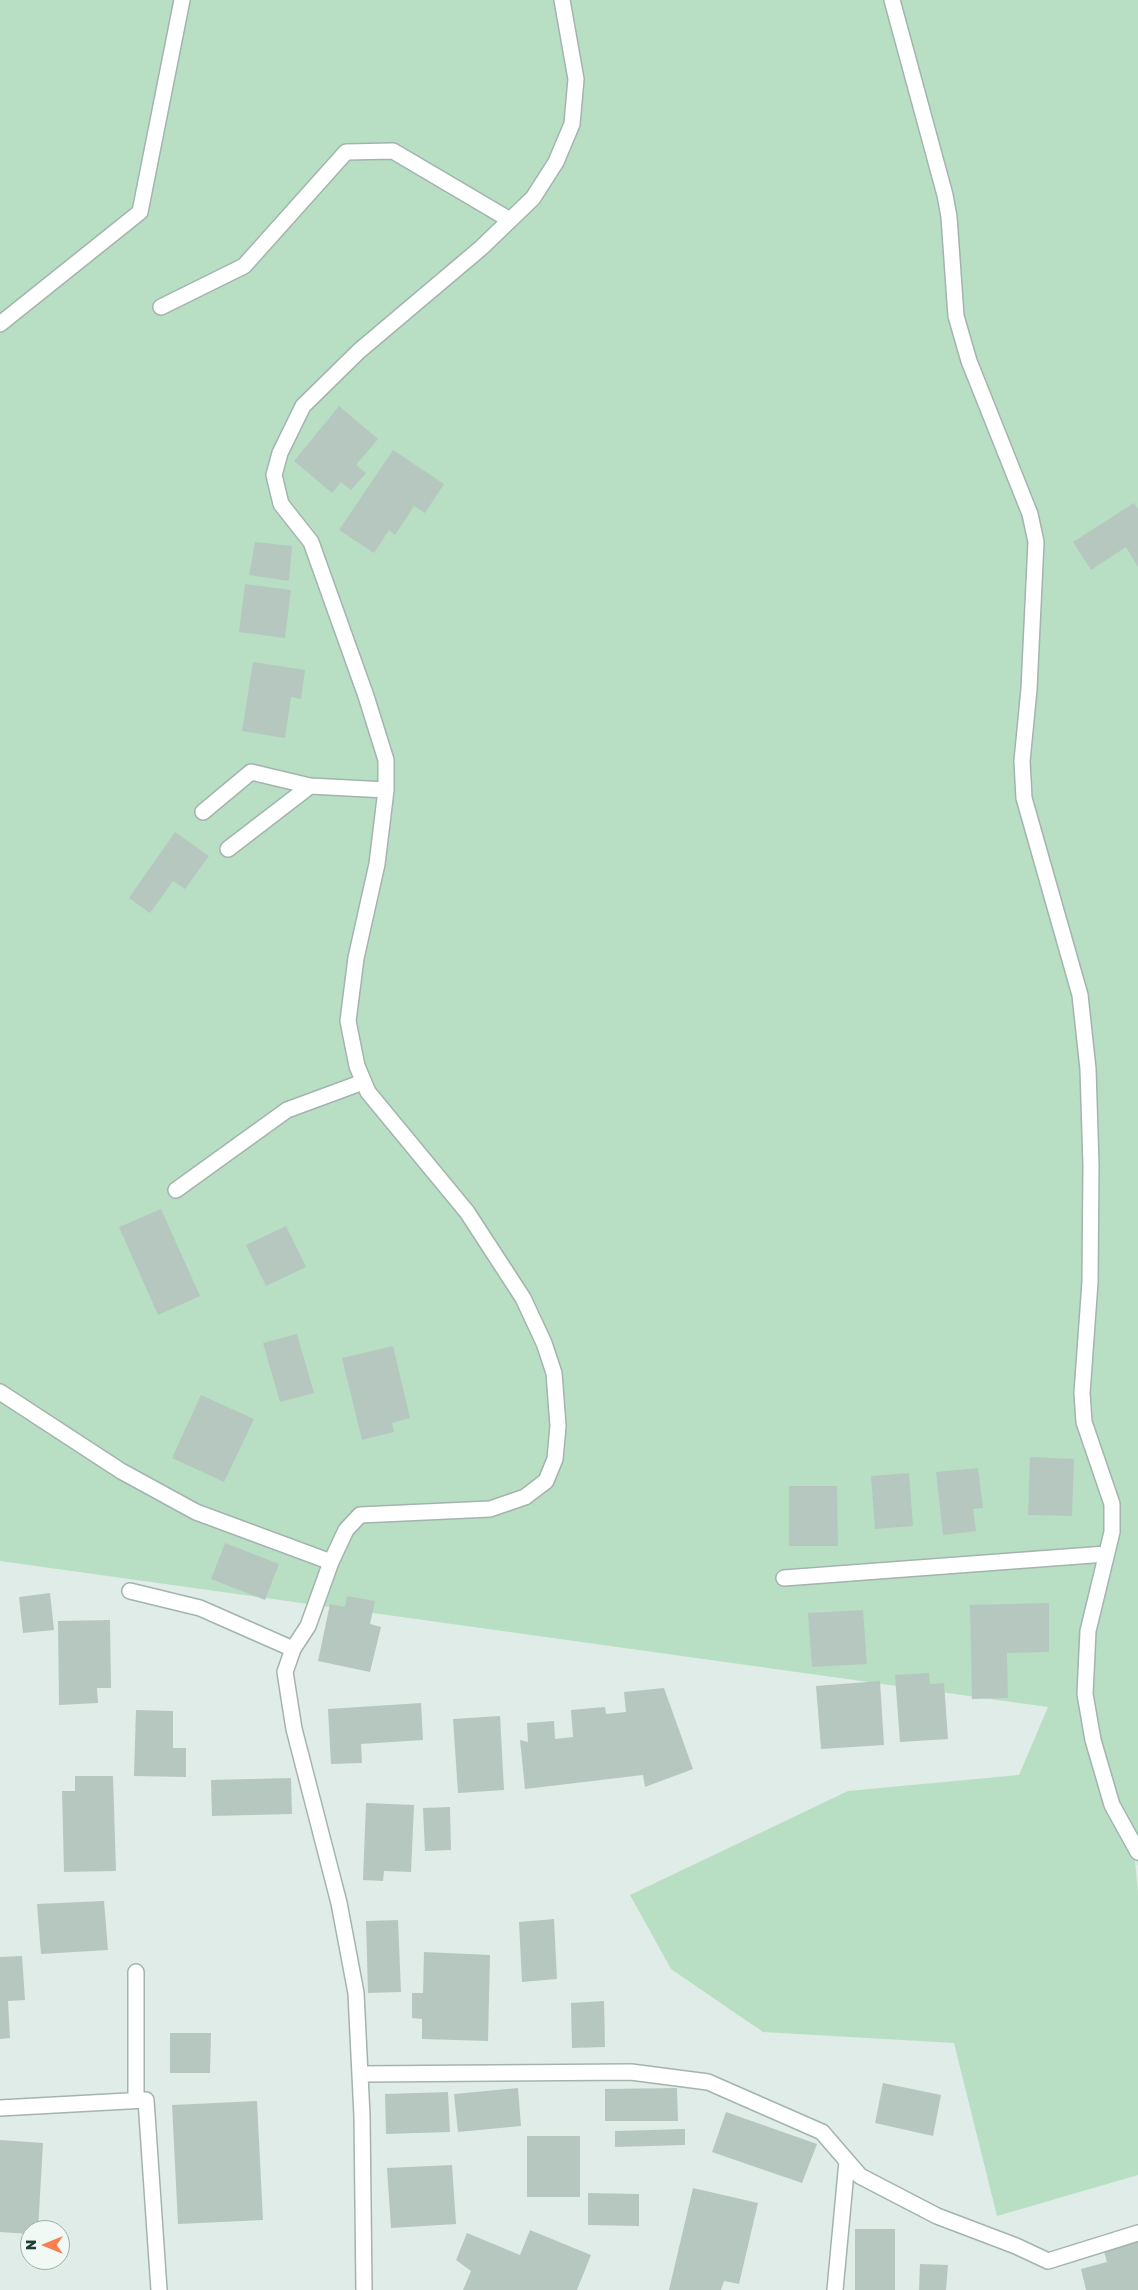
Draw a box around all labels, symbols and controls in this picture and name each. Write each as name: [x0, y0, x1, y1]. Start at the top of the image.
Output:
north arrow: [20, 2220, 70, 2270]
text: N: [22, 2240, 39, 2250]

